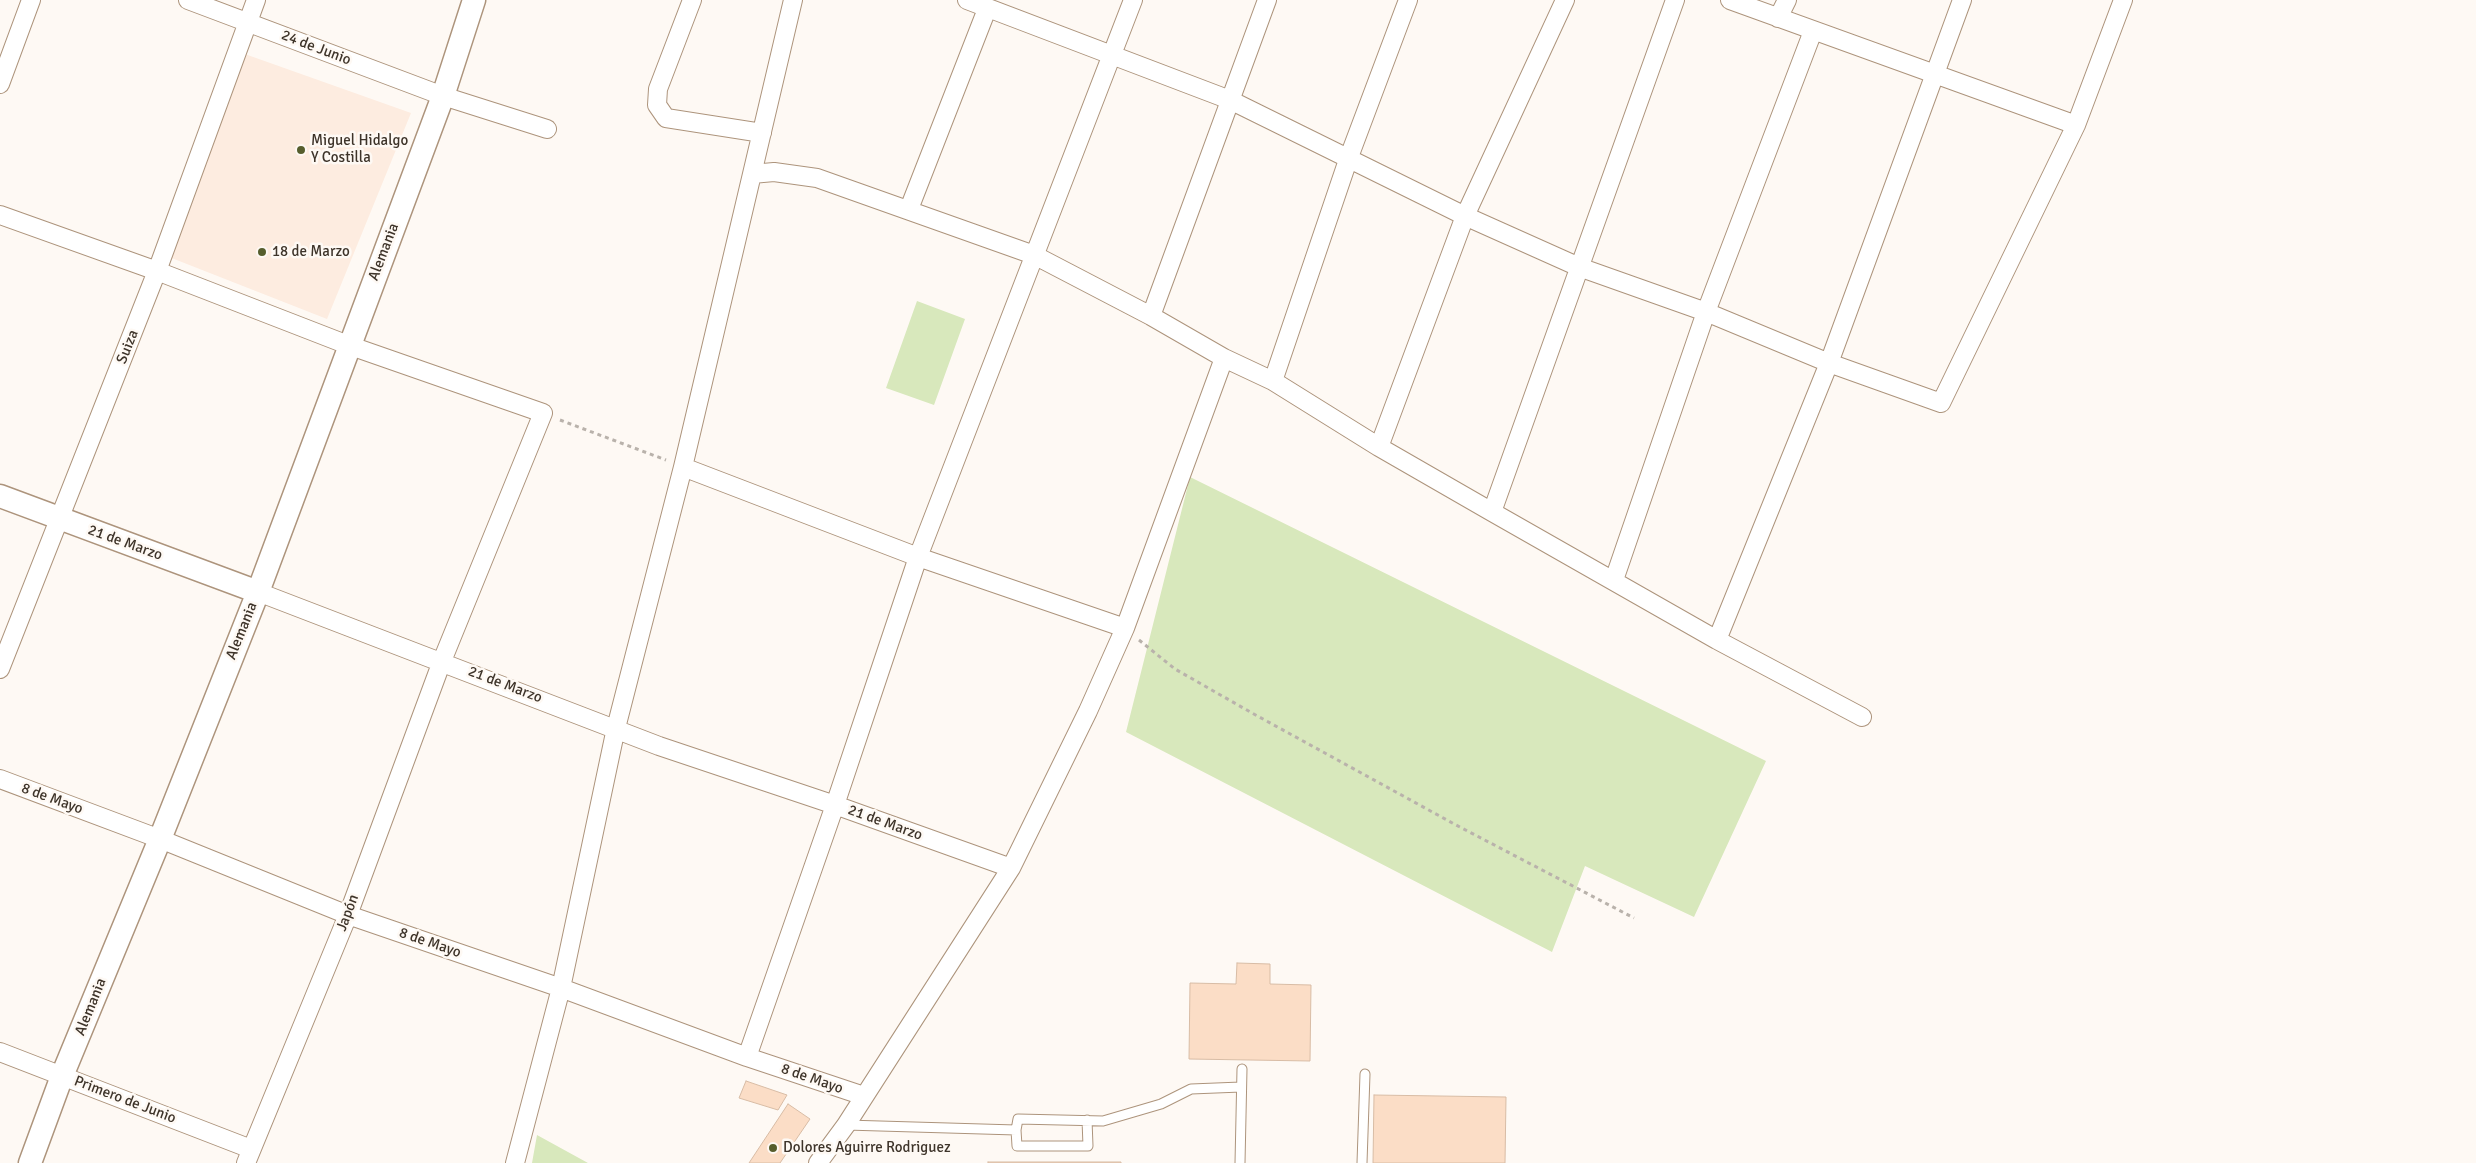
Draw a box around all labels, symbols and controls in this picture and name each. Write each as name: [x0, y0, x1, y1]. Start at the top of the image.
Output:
street label: 24 de Junio: [279, 26, 353, 70]
place label: Miguel Hidalgo Y Costilla: [311, 132, 408, 167]
marker: Miguel Hidalgo Y Costilla: [295, 144, 307, 156]
street label: Alemania: [365, 221, 403, 283]
place label: 18 de Marzo: [272, 243, 350, 261]
marker: 18 de Marzo: [256, 246, 268, 258]
street label: Suiza: [113, 327, 143, 367]
street label: 21 de Marzo: [85, 521, 165, 565]
street label: Alemania: [222, 600, 262, 662]
street label: 21 de Marzo: [465, 663, 545, 707]
street label: 8 de Mayo: [19, 780, 85, 818]
street label: 21 de Marzo: [845, 801, 925, 845]
street label: Japón: [333, 892, 363, 934]
street label: 8 de Mayo: [397, 924, 463, 962]
street label: Alemania: [71, 976, 111, 1038]
street label: 8 de Mayo: [779, 1060, 845, 1098]
street label: Primero de Junio: [72, 1072, 178, 1128]
place label: Dolores Aguirre Rodriguez: [783, 1139, 951, 1157]
marker: Dolores Aguirre Rodriguez: [767, 1142, 779, 1154]

